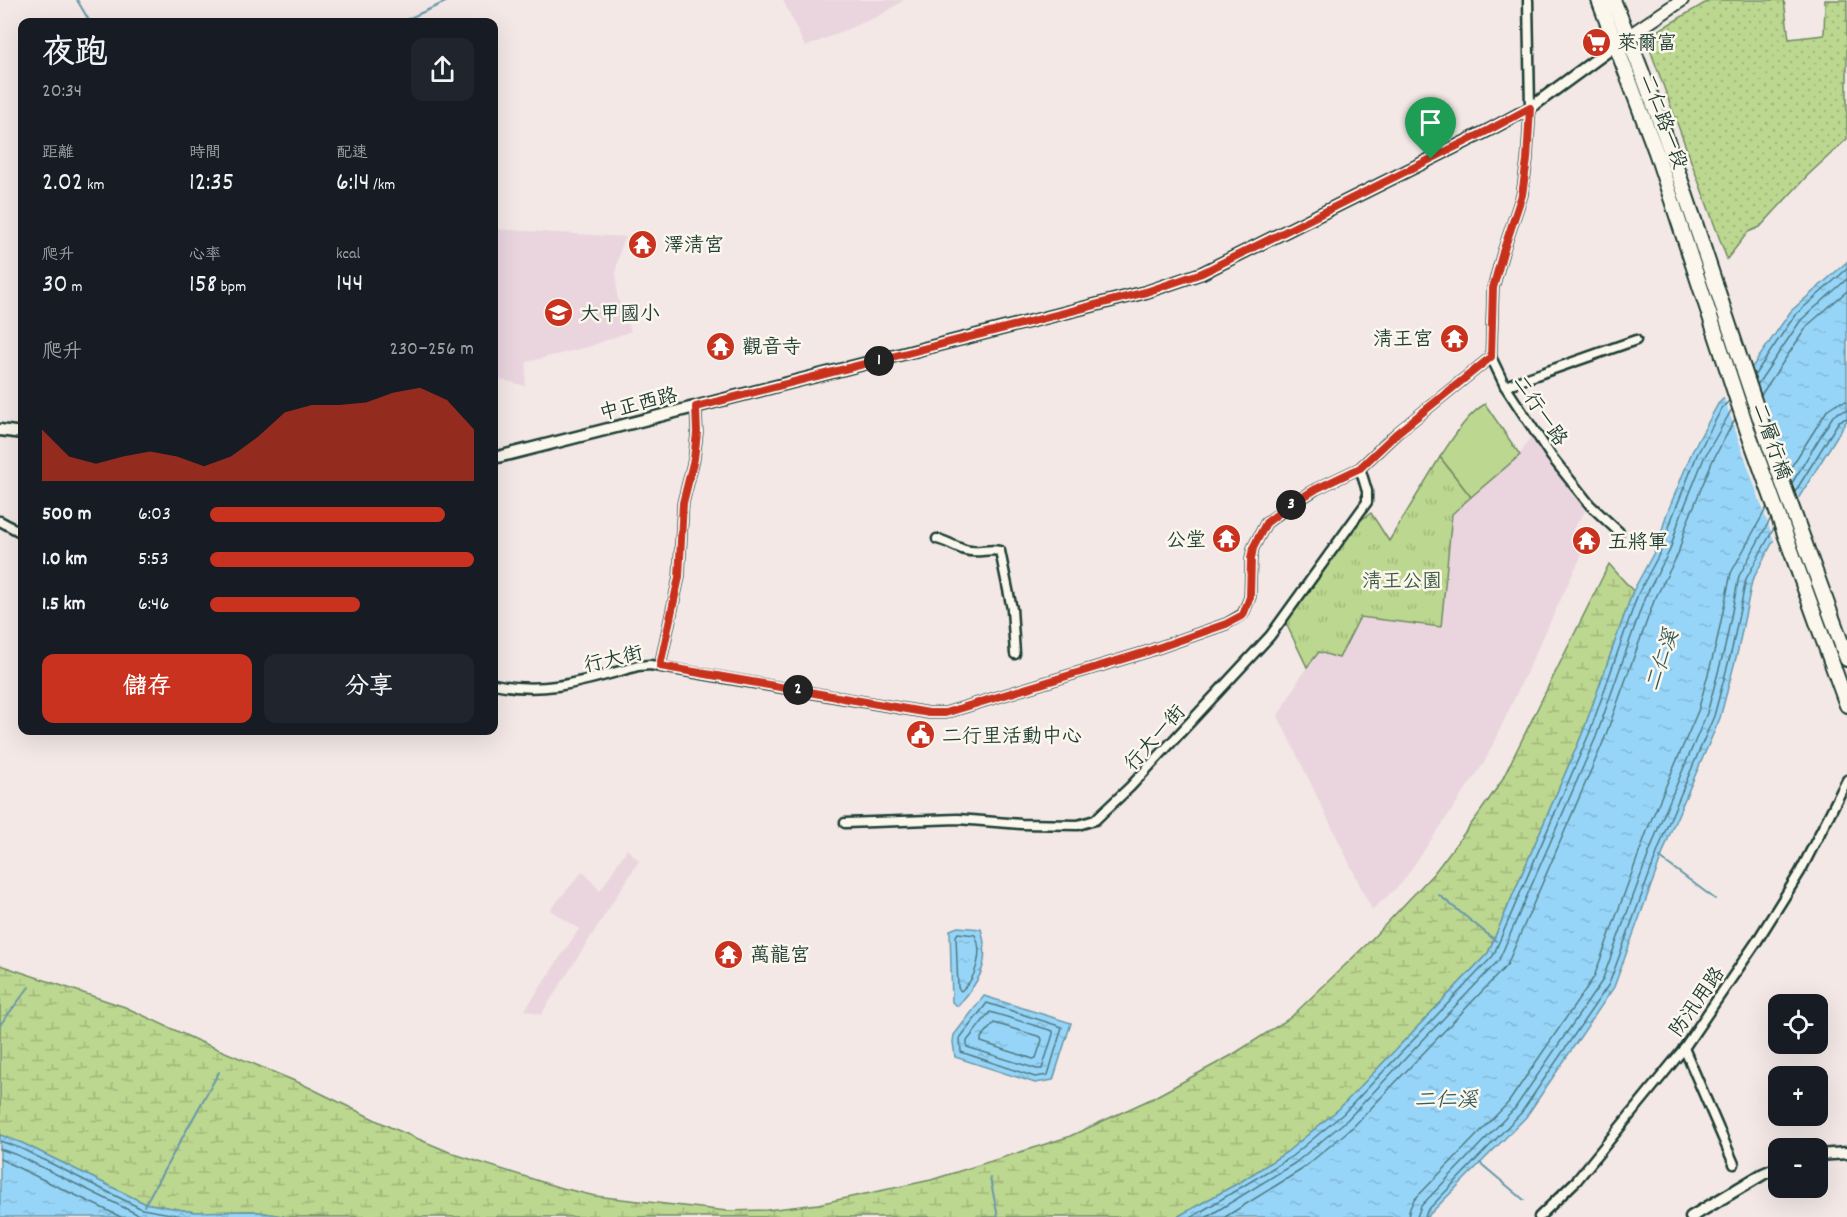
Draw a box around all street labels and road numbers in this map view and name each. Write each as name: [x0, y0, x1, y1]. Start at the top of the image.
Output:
street label: 二仁路一段: [1632, 70, 1692, 174]
street label: 二行一路: [1505, 371, 1573, 453]
street label: 中正西路: [597, 382, 682, 429]
street label: 二層行橋: [1744, 400, 1796, 484]
street label: 行大街: [581, 641, 646, 681]
street label: 行大一街: [1119, 700, 1193, 778]
street label: 防汛用路: [1664, 961, 1733, 1044]

